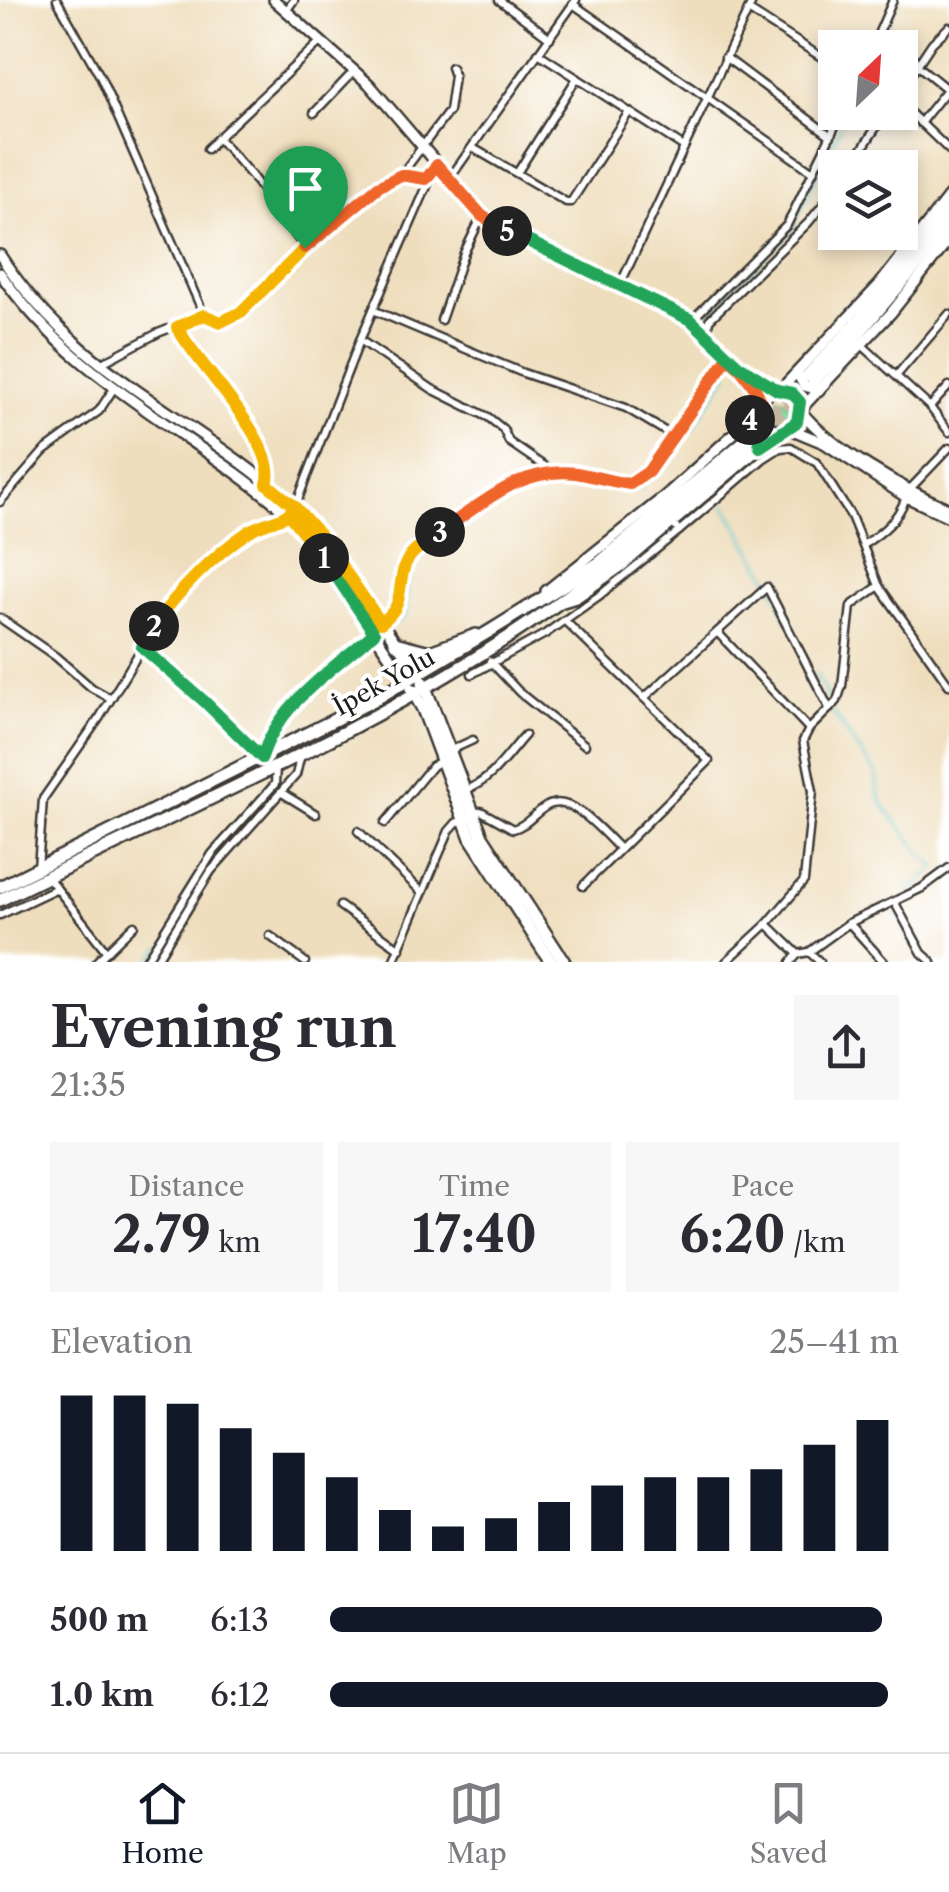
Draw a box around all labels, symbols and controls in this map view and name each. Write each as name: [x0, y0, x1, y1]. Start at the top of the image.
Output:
north arrow: [818, 30, 918, 130]
map controls: [818, 30, 918, 250]
pin: [263, 146, 348, 249]
button: layers: [818, 150, 918, 250]
icon: arrive: [278, 161, 333, 216]
pin: 5: [482, 206, 532, 256]
text: 5: [499, 214, 515, 248]
pin: 4: [725, 395, 775, 445]
text: 4: [742, 403, 758, 437]
pin: 3: [415, 507, 465, 557]
text: 3: [432, 515, 448, 549]
pin: 1: [299, 533, 349, 583]
text: 1: [318, 541, 330, 575]
pin: 2: [129, 601, 179, 651]
text: 2: [146, 609, 162, 643]
street label: İpek Yolu: [328, 641, 440, 723]
text: Evening run: [50, 994, 397, 1061]
button: share: [794, 995, 899, 1100]
text: 21:35: [50, 1065, 126, 1104]
text: Distance: [129, 1169, 244, 1203]
text: Time: [439, 1169, 510, 1203]
text: Pace: [731, 1169, 794, 1203]
text: 2.79: [112, 1203, 211, 1265]
text: 17:40: [412, 1203, 537, 1265]
text: 6:20: [680, 1203, 786, 1265]
text: km: [211, 1225, 261, 1259]
text: /km: [786, 1225, 845, 1259]
text: Elevation: [50, 1322, 193, 1361]
text: 25–41 m: [769, 1322, 899, 1361]
text: 500 m: [50, 1600, 148, 1639]
text: 6:13: [210, 1600, 269, 1639]
text: 1.0 km: [50, 1675, 154, 1714]
text: 6:12: [210, 1675, 270, 1714]
tab: Home: [121, 1776, 204, 1870]
tab: Map: [447, 1776, 507, 1870]
tab: Saved: [750, 1776, 828, 1870]

